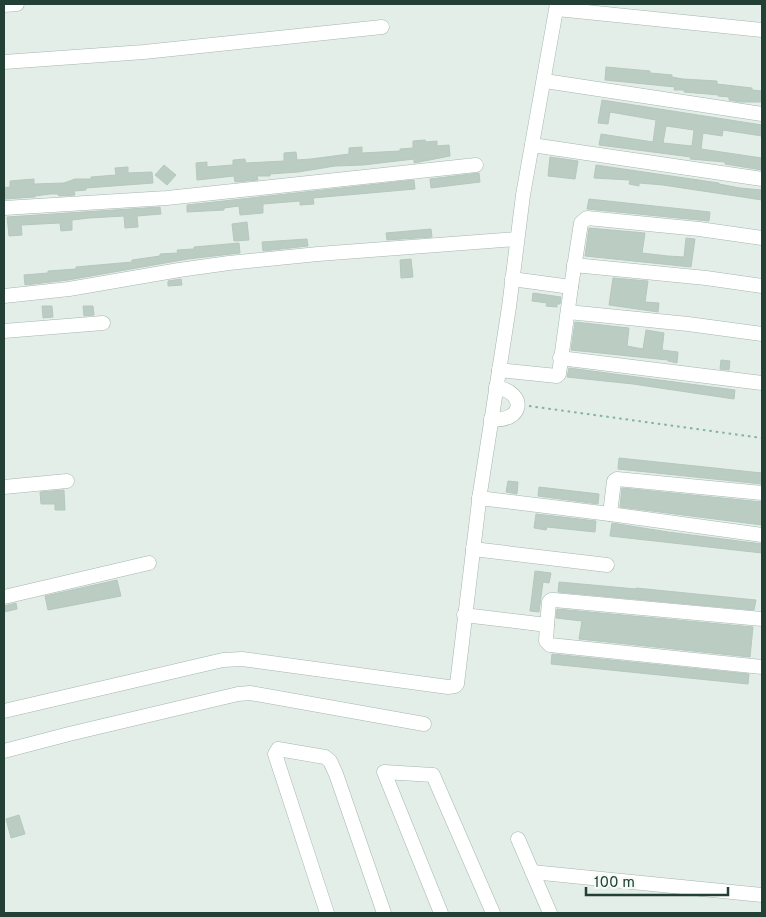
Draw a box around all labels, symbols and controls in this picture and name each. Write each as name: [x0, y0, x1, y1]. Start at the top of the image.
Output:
scale bar: [586, 864, 728, 896]
text: 100 m: [594, 874, 635, 893]

